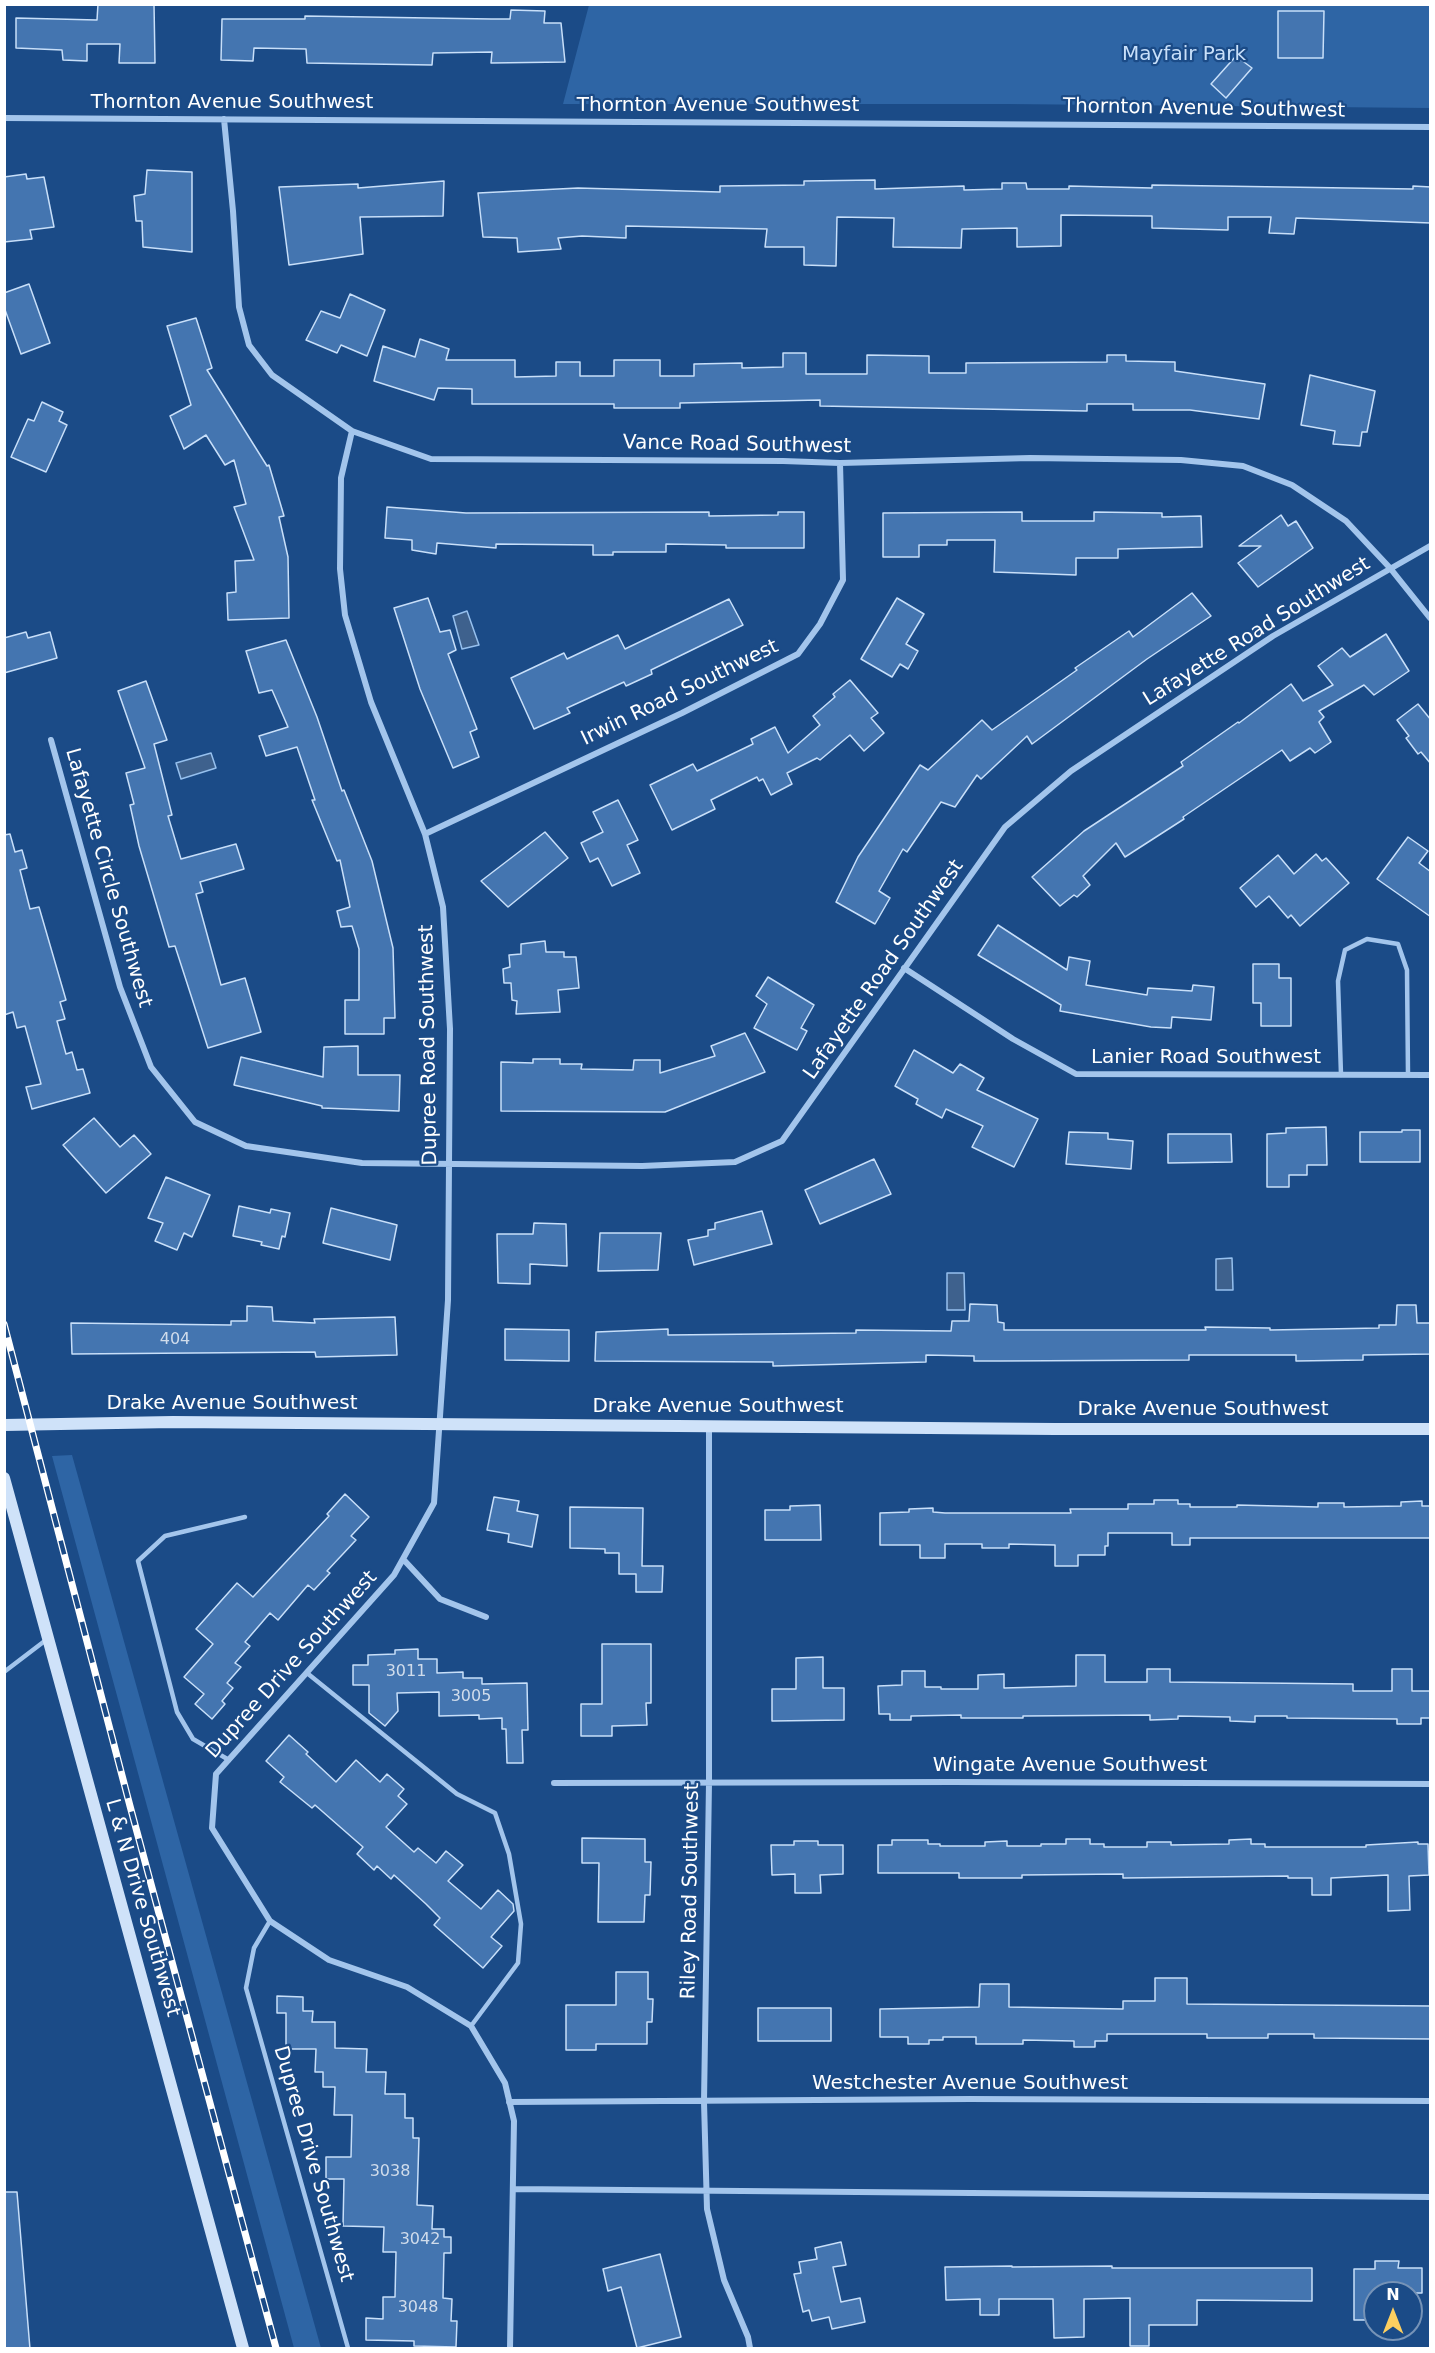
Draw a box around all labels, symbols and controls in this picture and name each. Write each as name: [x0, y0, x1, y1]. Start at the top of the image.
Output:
park label: Mayfair Park: [1122, 43, 1246, 67]
street label: Thornton Avenue Southwest: [91, 91, 373, 115]
street label: Thornton Avenue Southwest: [577, 94, 859, 118]
street label: Thornton Avenue Southwest: [1063, 95, 1345, 123]
street label: Vance Road Southwest: [623, 431, 851, 459]
street label: Lafayette Road Southwest: [1139, 552, 1375, 712]
street label: Irwin Road Southwest: [577, 635, 783, 751]
street label: Lafayette Circle Southwest: [59, 746, 157, 1010]
street label: Lafayette Road Southwest: [799, 855, 969, 1085]
street label: Dupree Road Southwest: [415, 924, 443, 1166]
street label: Lanier Road Southwest: [1091, 1046, 1321, 1070]
house number: 404: [160, 1330, 190, 1350]
street label: Drake Avenue Southwest: [106, 1392, 358, 1416]
street label: Drake Avenue Southwest: [592, 1395, 844, 1419]
street label: Drake Avenue Southwest: [1077, 1398, 1329, 1422]
street label: Dupree Drive Southwest: [201, 1566, 383, 1764]
house number: 3011: [386, 1662, 426, 1682]
house number: 3005: [451, 1687, 491, 1707]
street label: Wingate Avenue Southwest: [933, 1754, 1207, 1778]
street label: Riley Road Southwest: [677, 1782, 705, 2000]
street label: L & N Drive Southwest: [99, 1796, 185, 2020]
street label: Dupree Drive Southwest: [268, 2043, 358, 2285]
street label: Westchester Avenue Southwest: [812, 2072, 1128, 2096]
house number: 3038: [370, 2162, 410, 2182]
house number: 3042: [400, 2230, 440, 2250]
north arrow: [1363, 2281, 1423, 2341]
text: N: [1386, 2285, 1400, 2304]
house number: 3048: [398, 2298, 438, 2318]

